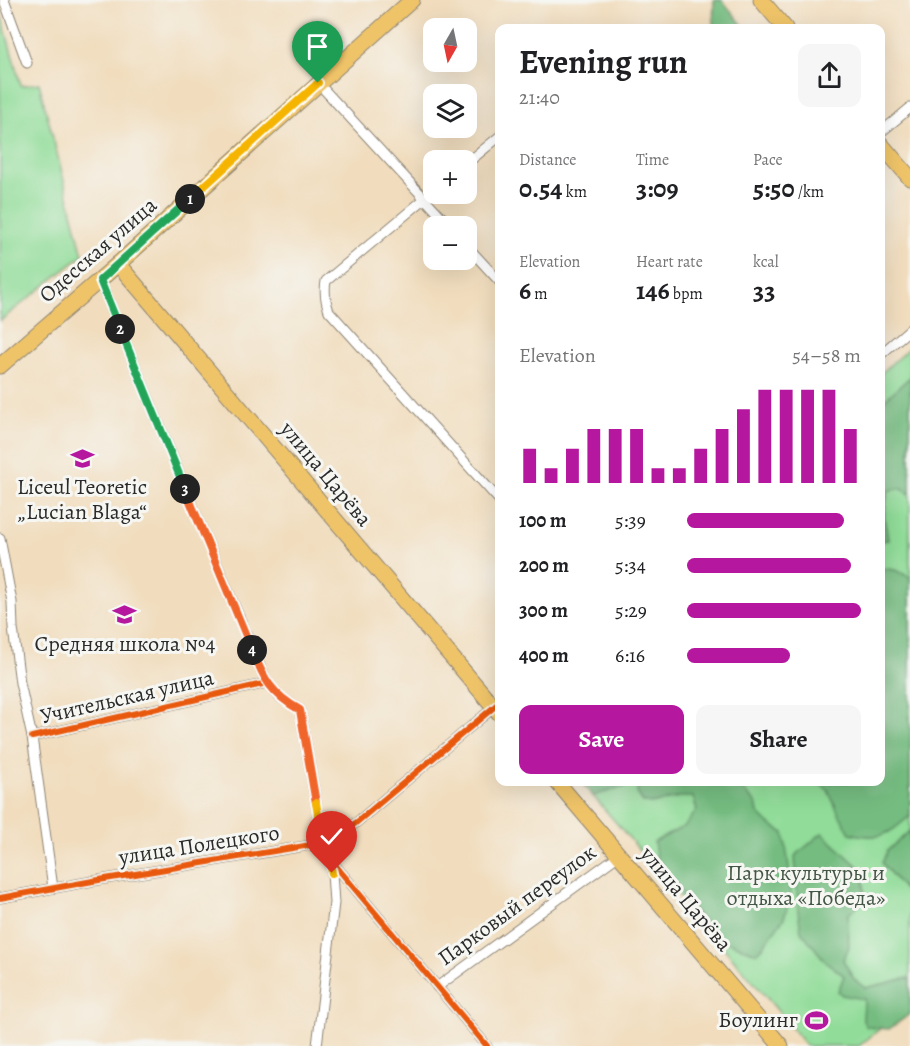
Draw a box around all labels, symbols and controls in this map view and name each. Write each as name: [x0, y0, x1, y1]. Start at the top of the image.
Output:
north arrow: [423, 18, 477, 72]
map controls: [423, 18, 477, 270]
pin: [292, 21, 343, 83]
icon: arrive: [301, 30, 334, 63]
text: Evening run: [519, 39, 688, 84]
button: share: [798, 44, 861, 107]
button: layers: [423, 84, 477, 138]
text: 21:40: [519, 84, 560, 111]
text: Distance: [519, 149, 576, 171]
text: Time: [636, 149, 669, 171]
text: Pace: [753, 149, 783, 171]
button: +: [423, 150, 477, 204]
text: 0.54: [519, 171, 563, 206]
text: 3:09: [636, 171, 678, 206]
text: 5:50: [753, 171, 794, 206]
text: km: [563, 181, 587, 203]
text: /km: [794, 181, 824, 203]
pin: 1: [175, 184, 205, 214]
text: 1: [187, 188, 193, 210]
street label: Одесская улица: [33, 190, 164, 310]
button: −: [423, 216, 477, 270]
text: Elevation: [519, 251, 580, 273]
text: Heart rate: [636, 251, 703, 273]
text: kcal: [753, 251, 779, 273]
text: 6: [519, 273, 531, 308]
text: 146: [636, 273, 670, 308]
text: 33: [753, 273, 775, 308]
text: m: [531, 283, 548, 305]
text: bpm: [670, 283, 703, 305]
pin: 2: [105, 314, 135, 344]
text: 2: [116, 318, 124, 340]
text: Elevation: [519, 342, 596, 369]
text: 54–58 m: [792, 342, 861, 369]
street label: улица Царёва: [273, 414, 379, 534]
school or university icon: Liceul Teoretic „Lucian Blaga“: [69, 445, 95, 471]
place label: Liceul Teoretic „Lucian Blaga“: [17, 472, 147, 527]
pin: 3: [170, 474, 200, 504]
text: 3: [182, 478, 188, 500]
text: 100 m: [519, 507, 567, 534]
text: 5:39: [615, 507, 646, 534]
text: 200 m: [519, 552, 569, 579]
text: 5:34: [615, 552, 646, 579]
text: 300 m: [519, 597, 568, 624]
text: 5:29: [615, 597, 647, 624]
school or university icon: Средняя школа №4: [112, 602, 138, 628]
place label: Средняя школа №4: [34, 629, 216, 659]
pin: 4: [237, 635, 267, 665]
text: 4: [248, 639, 256, 661]
text: 400 m: [519, 642, 569, 669]
text: 6:16: [615, 642, 645, 669]
street label: Учительская улица: [37, 662, 218, 732]
button: Save: [519, 705, 684, 774]
button: Share: [696, 705, 861, 774]
pin: [306, 811, 357, 873]
street label: улица Полецкого: [115, 817, 282, 873]
icon: check: [315, 820, 348, 853]
street label: Парковый переулок: [432, 837, 602, 973]
street label: улица Царёва: [633, 839, 739, 959]
park label: Парк культуры и отдыха «Победа»: [727, 858, 885, 913]
place label: Боулинг: [718, 1005, 798, 1035]
sports icon: Боулинг: [803, 1007, 829, 1033]

